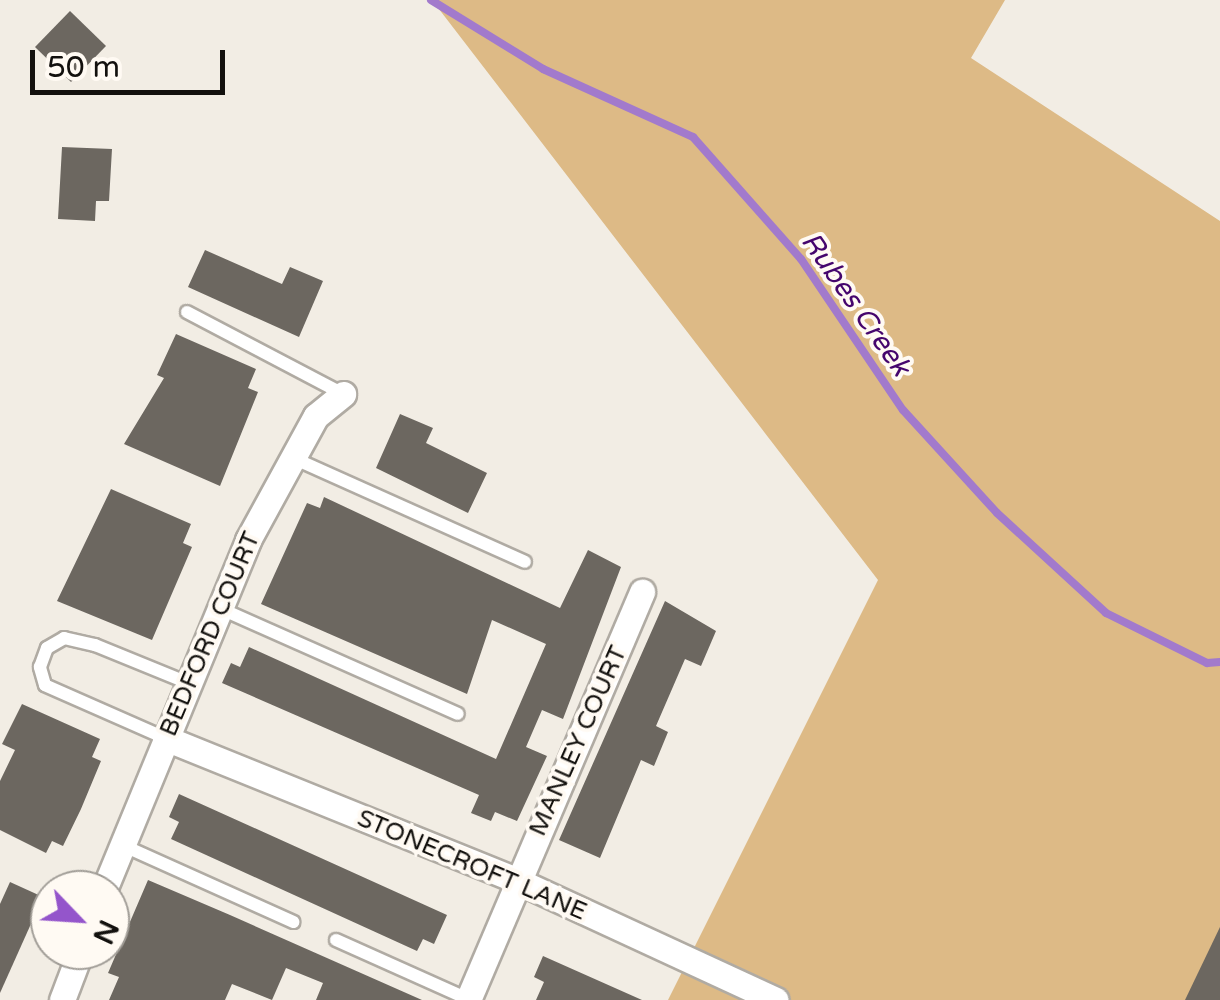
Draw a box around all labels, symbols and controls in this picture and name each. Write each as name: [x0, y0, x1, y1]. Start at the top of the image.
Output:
scale bar: [35, 30, 230, 92]
text: 50 m: [47, 49, 120, 86]
water label: Rubes Creek: [794, 226, 918, 382]
street label: BEDFORD COURT: [153, 527, 267, 741]
street label: MANLEY COURT: [523, 641, 633, 841]
street label: STONECROFT LANE: [353, 803, 591, 927]
north arrow: [30, 870, 130, 970]
text: N: [85, 914, 126, 949]

